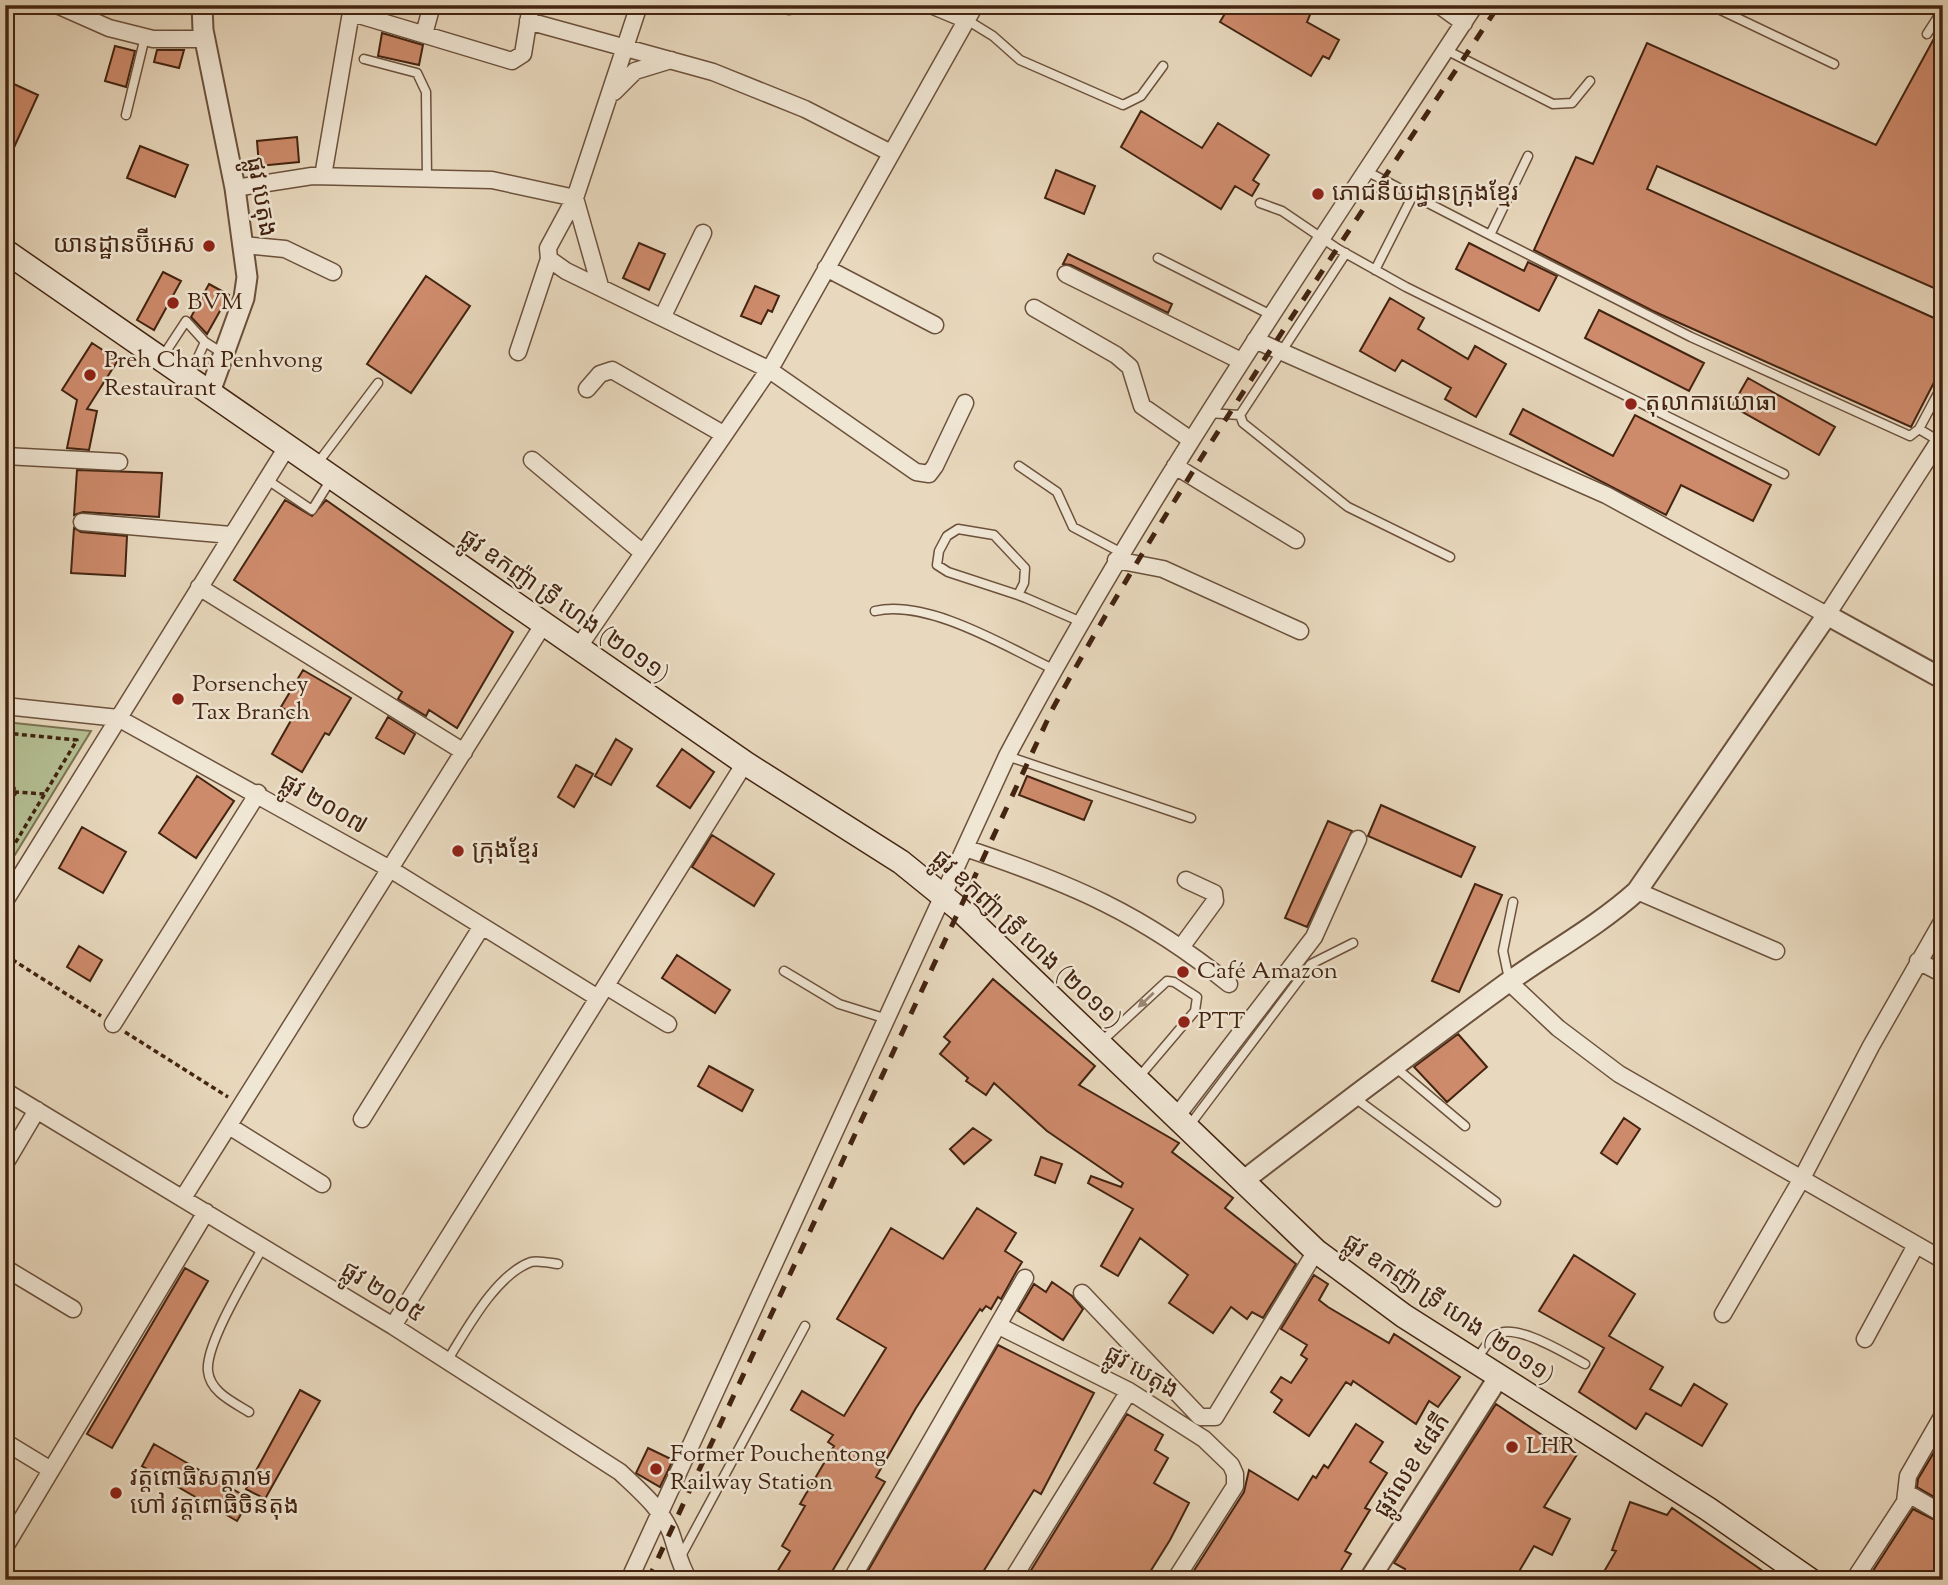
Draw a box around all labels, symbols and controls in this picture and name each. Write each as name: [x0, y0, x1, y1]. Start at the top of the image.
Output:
street label: ផ្លូវ បេតុង: [233, 154, 284, 240]
place label: ភោជនីយដ្ធានក្រុងខ្មែរ: [1332, 177, 1518, 211]
marker: ភោជនីយដ្ធានក្រុងខ្មែរ: [1310, 186, 1326, 202]
place label: យានដ្ឋានប៊ីអេស: [53, 227, 195, 263]
marker: យានដ្ឋានប៊ីអេស: [201, 238, 217, 254]
place label: BVM: [187, 286, 243, 320]
marker: BVM: [165, 295, 181, 311]
place label: Preh Chan Penhvong Restaurant: [104, 344, 323, 406]
marker: Preh Chan Penhvong Restaurant: [82, 367, 98, 383]
place label: តុលាការយោធា: [1645, 387, 1777, 421]
marker: តុលាការយោធា: [1623, 396, 1639, 412]
street label: ផ្លូវ ឧកញ៉ា ទ្រី ហេង (២០១១): [451, 522, 676, 695]
place label: Porsenchey Tax Branch: [192, 668, 310, 730]
marker: Porsenchey Tax Branch: [170, 691, 186, 707]
street label: ផ្លូវ ២០០៧: [272, 766, 373, 846]
place label: ក្រុងខ្មែរ: [472, 834, 539, 868]
marker: ក្រុងខ្មែរ: [450, 843, 466, 859]
street label: ផ្លូវ ឧកញ៉ា ទ្រី ហេង (២០១១): [921, 843, 1129, 1040]
place label: Café Amazon: [1197, 955, 1338, 989]
marker: Café Amazon: [1175, 964, 1191, 980]
one-way arrow: [1138, 991, 1155, 1007]
place label: PTT: [1198, 1005, 1245, 1039]
marker: PTT: [1176, 1014, 1192, 1030]
street label: ផ្លូវ ឧកញ៉ា ទ្រី ហេង (២០១១): [1334, 1226, 1561, 1396]
street label: ផ្លូវ ២០០៥: [332, 1254, 430, 1334]
street label: ផ្លូវ បេតុង: [1096, 1338, 1184, 1411]
street label: ផ្លូវលេខ ៥៨ភី: [1367, 1407, 1462, 1527]
place label: LHR: [1526, 1430, 1577, 1464]
place label: Former Pouchentong Railway Station: [670, 1438, 886, 1500]
marker: LHR: [1504, 1439, 1520, 1455]
marker: Former Pouchentong Railway Station: [648, 1461, 664, 1477]
place label: វត្តពោធិសត្តារាម ហៅ វត្តពោធិចិនតុង: [130, 1462, 299, 1524]
marker: វត្តពោធិសត្តារាម ហៅ វត្តពោធិចិនតុង: [108, 1485, 124, 1501]

